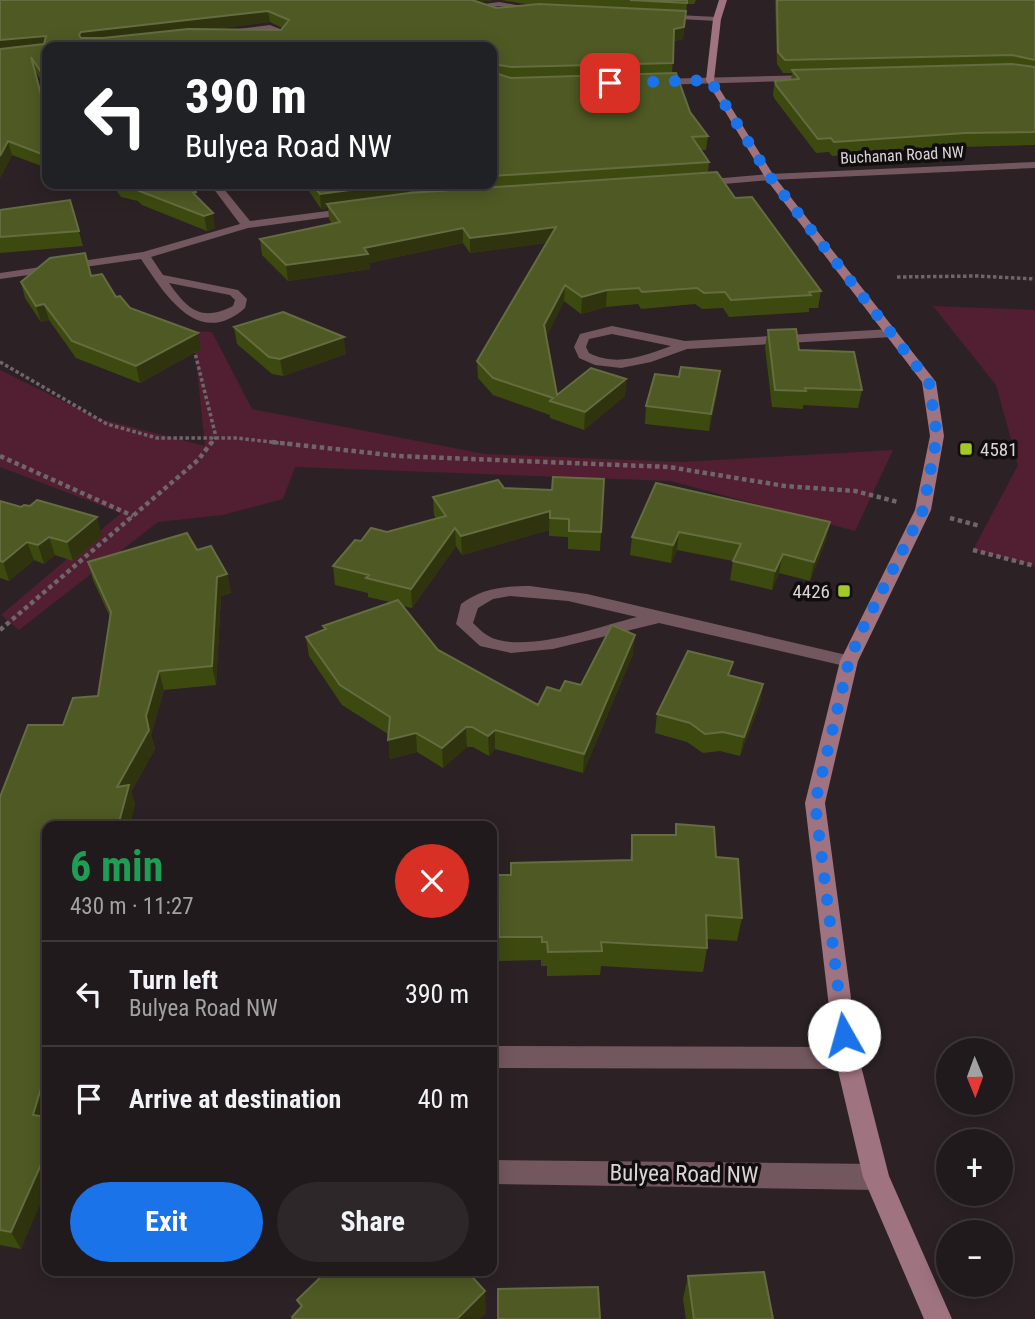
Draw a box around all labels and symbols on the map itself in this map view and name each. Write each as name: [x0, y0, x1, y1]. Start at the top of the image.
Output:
pin: [580, 53, 640, 113]
street label: Buchanan Road NW: [840, 142, 964, 168]
place label: 4581: [980, 438, 1018, 461]
marker: 4581: [958, 441, 974, 457]
place label: 4426: [792, 580, 830, 603]
marker: 4426: [836, 583, 852, 599]
position arrow: [807, 998, 881, 1072]
north arrow: [936, 1038, 1013, 1115]
street label: Bulyea Road NW: [609, 1159, 759, 1189]

